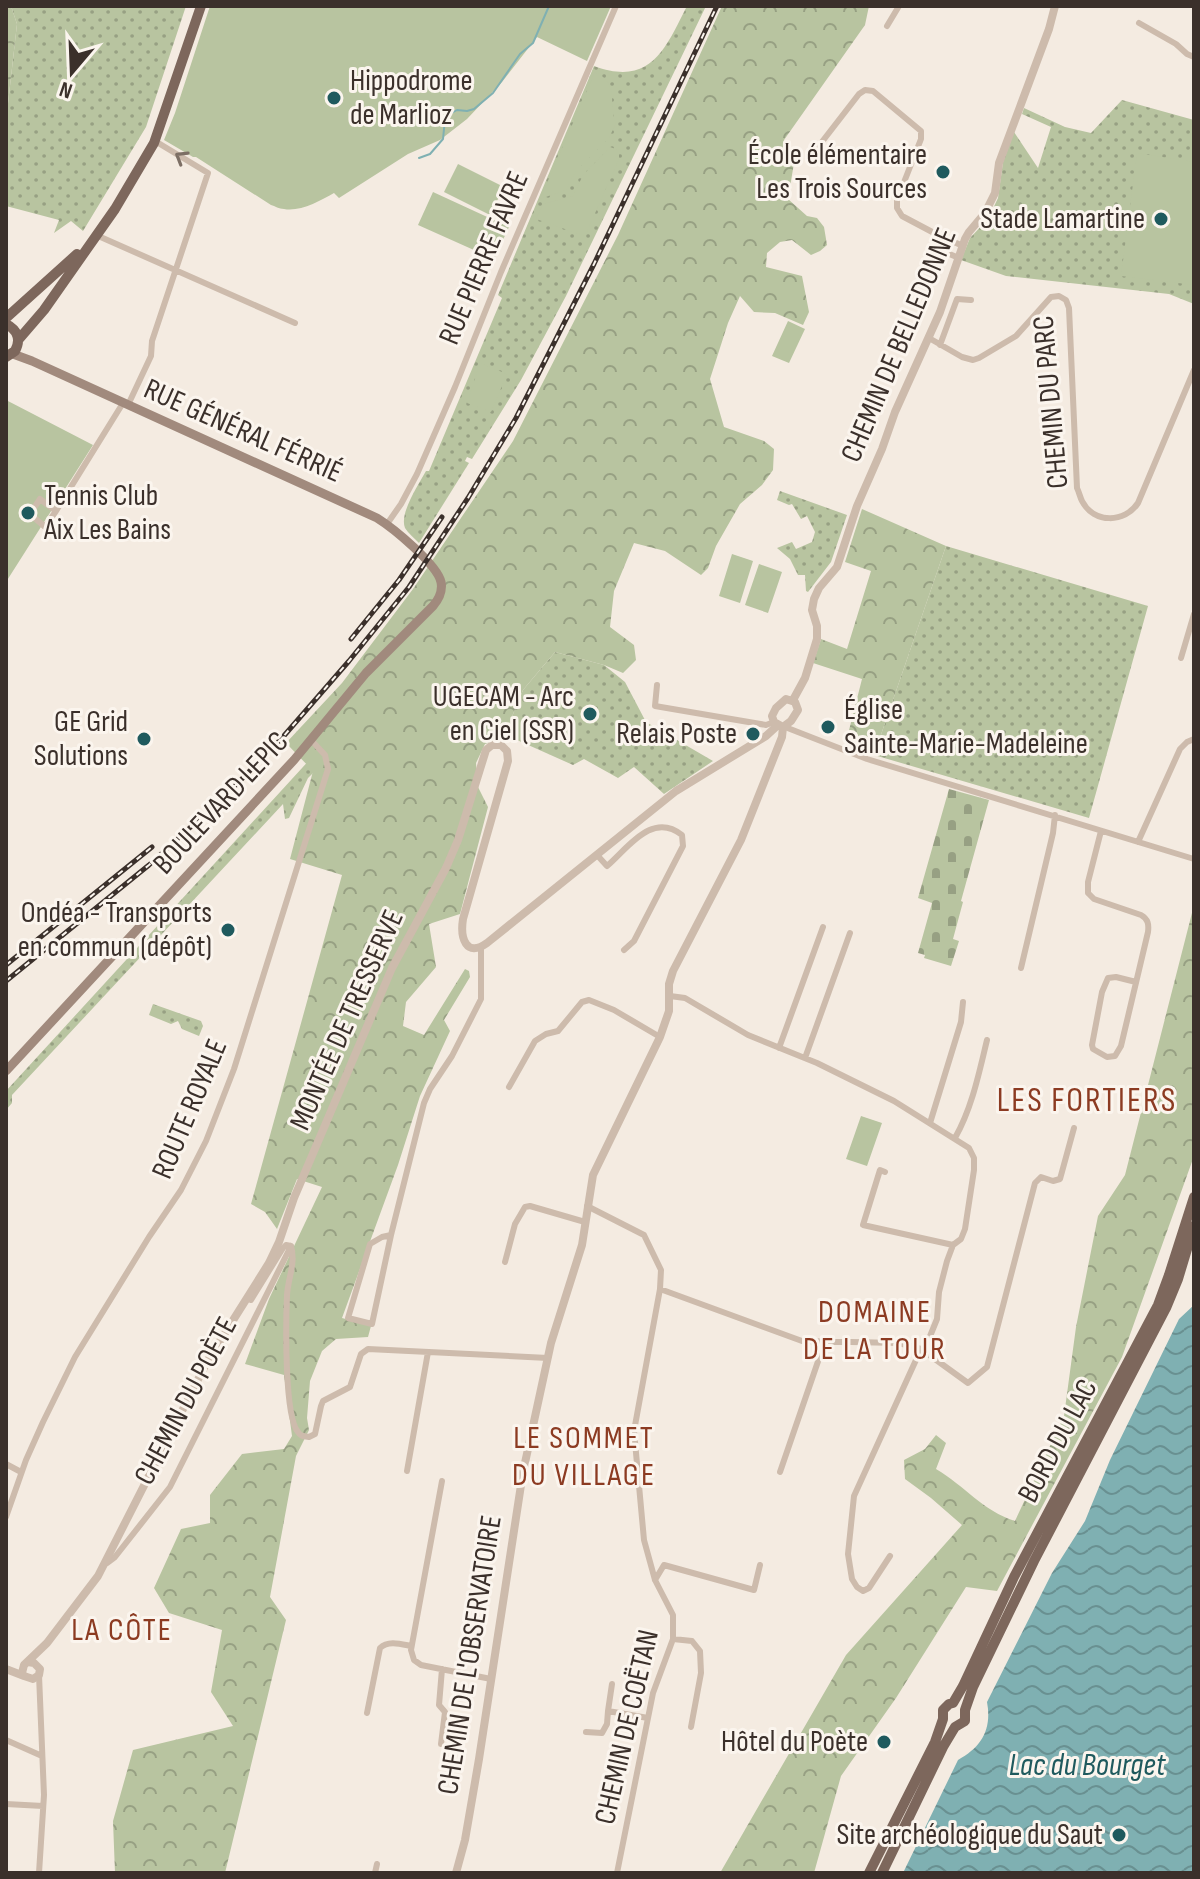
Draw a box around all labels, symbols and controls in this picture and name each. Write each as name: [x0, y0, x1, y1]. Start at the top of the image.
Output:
north arrow: [32, 32, 112, 112]
place label: Hippodrome de Marlioz: [350, 63, 473, 133]
text: N: [56, 75, 76, 104]
marker: Hippodrome de Marlioz: [325, 89, 343, 107]
place label: École élémentaire Les Trois Sources: [748, 137, 927, 207]
one-way arrow: [176, 152, 190, 167]
marker: École élémentaire Les Trois Sources: [934, 163, 952, 181]
street label: RUE PIERRE FAVRE: [431, 166, 537, 350]
place label: Stade Lamartine: [980, 201, 1145, 237]
marker: Stade Lamartine: [1152, 210, 1170, 228]
street label: CHEMIN DE BELLEDONNE: [833, 223, 965, 467]
street label: CHEMIN DU PARC: [1026, 314, 1076, 490]
street label: RUE GÉNÉRAL FÉRRIÉ: [138, 371, 348, 491]
place label: Tennis Club Aix Les Bains: [43, 478, 171, 548]
marker: Tennis Club Aix Les Bains: [19, 504, 37, 522]
place label: UGECAM - Arc en Ciel (SSR): [433, 679, 574, 749]
place label: Église Sainte-Marie-Madeleine: [844, 692, 1088, 762]
place label: GE Grid Solutions: [34, 704, 128, 774]
marker: UGECAM - Arc en Ciel (SSR): [581, 705, 599, 723]
place label: Relais Poste: [616, 716, 737, 752]
marker: Église Sainte-Marie-Madeleine: [819, 718, 837, 736]
street label: BOULEVARD LEPIC: [146, 724, 296, 882]
marker: Relais Poste: [744, 725, 762, 743]
marker: GE Grid Solutions: [135, 730, 153, 748]
place label: Ondéa - Transports en commun (dépôt): [18, 895, 212, 965]
street label: MONTÉE DE TRESSERVE: [282, 904, 412, 1136]
marker: Ondéa - Transports en commun (dépôt): [219, 921, 237, 939]
street label: ROUTE ROYALE: [145, 1034, 235, 1184]
district label: LES FORTIERS: [997, 1080, 1177, 1121]
district label: DOMAINE DE LA TOUR: [803, 1293, 947, 1369]
street label: CHEMIN DU POÈTE: [127, 1311, 245, 1491]
street label: BORD DU LAC: [1011, 1373, 1105, 1509]
district label: LE SOMMET DU VILLAGE: [512, 1419, 656, 1495]
street label: CHEMIN DE L'OBSERVATOIRE: [430, 1513, 510, 1797]
district label: LA CÔTE: [71, 1611, 173, 1650]
street label: CHEMIN DE COËTAN: [587, 1626, 667, 1828]
place label: Hôtel du Poète: [721, 1724, 868, 1760]
marker: Hôtel du Poète: [875, 1733, 893, 1751]
water label: Lac du Bourget: [1009, 1746, 1167, 1785]
place label: Site archéologique du Saut: [837, 1817, 1103, 1853]
marker: Site archéologique du Saut: [1110, 1826, 1128, 1844]

